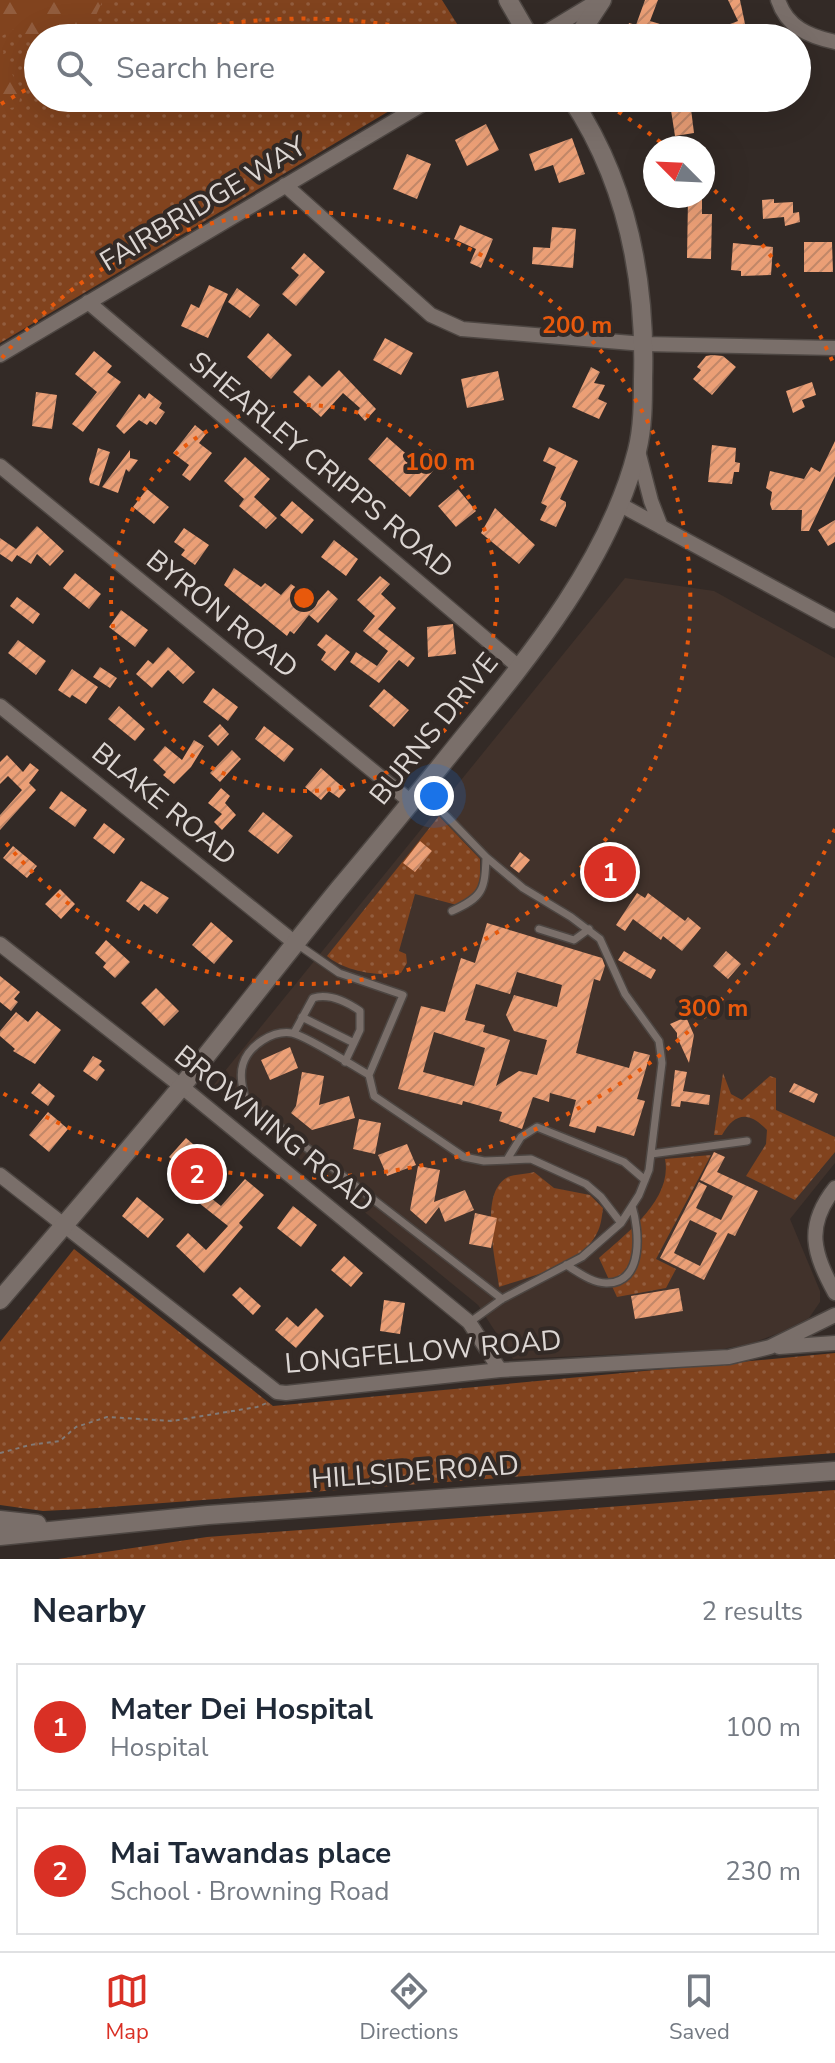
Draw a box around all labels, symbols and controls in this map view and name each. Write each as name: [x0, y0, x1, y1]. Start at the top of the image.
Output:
search box: [24, 24, 811, 112]
icon: search: [52, 46, 96, 90]
text: Search here: [116, 48, 275, 89]
street label: FAIRBRIDGE WAY: [93, 127, 314, 281]
north arrow: [643, 136, 715, 208]
text: 200 m: [542, 309, 612, 341]
street label: SHEARLEY CRIPPS ROAD: [181, 343, 461, 587]
text: 100 m: [405, 446, 475, 478]
street label: BYRON ROAD: [138, 541, 306, 687]
centre of rings: [290, 584, 318, 612]
street label: BURNS DRIVE: [361, 645, 507, 813]
street label: BLAKE ROAD: [84, 734, 244, 874]
your location: [414, 776, 454, 816]
pin: 1: [584, 842, 636, 902]
text: 300 m: [678, 992, 748, 1024]
street label: BROWNING ROAD: [166, 1037, 382, 1221]
pin: 2: [171, 1144, 223, 1204]
street label: LONGFELLOW ROAD: [283, 1321, 563, 1383]
street label: HILLSIDE ROAD: [310, 1446, 520, 1498]
text: Nearby: [32, 1588, 146, 1634]
text: 2 results: [702, 1594, 803, 1629]
text: Mater Dei Hospital: [110, 1689, 373, 1730]
text: 1: [52, 1710, 68, 1745]
text: 100 m: [725, 1710, 801, 1745]
text: Hospital: [110, 1730, 209, 1765]
text: Mai Tawandas place: [110, 1833, 391, 1874]
text: 2: [52, 1854, 68, 1889]
text: 230 m: [725, 1854, 801, 1889]
text: School · Browning Road: [110, 1874, 390, 1909]
tab: Map: [105, 1969, 149, 2047]
tab: Directions: [360, 1969, 459, 2047]
tab: Saved: [669, 1969, 730, 2047]

